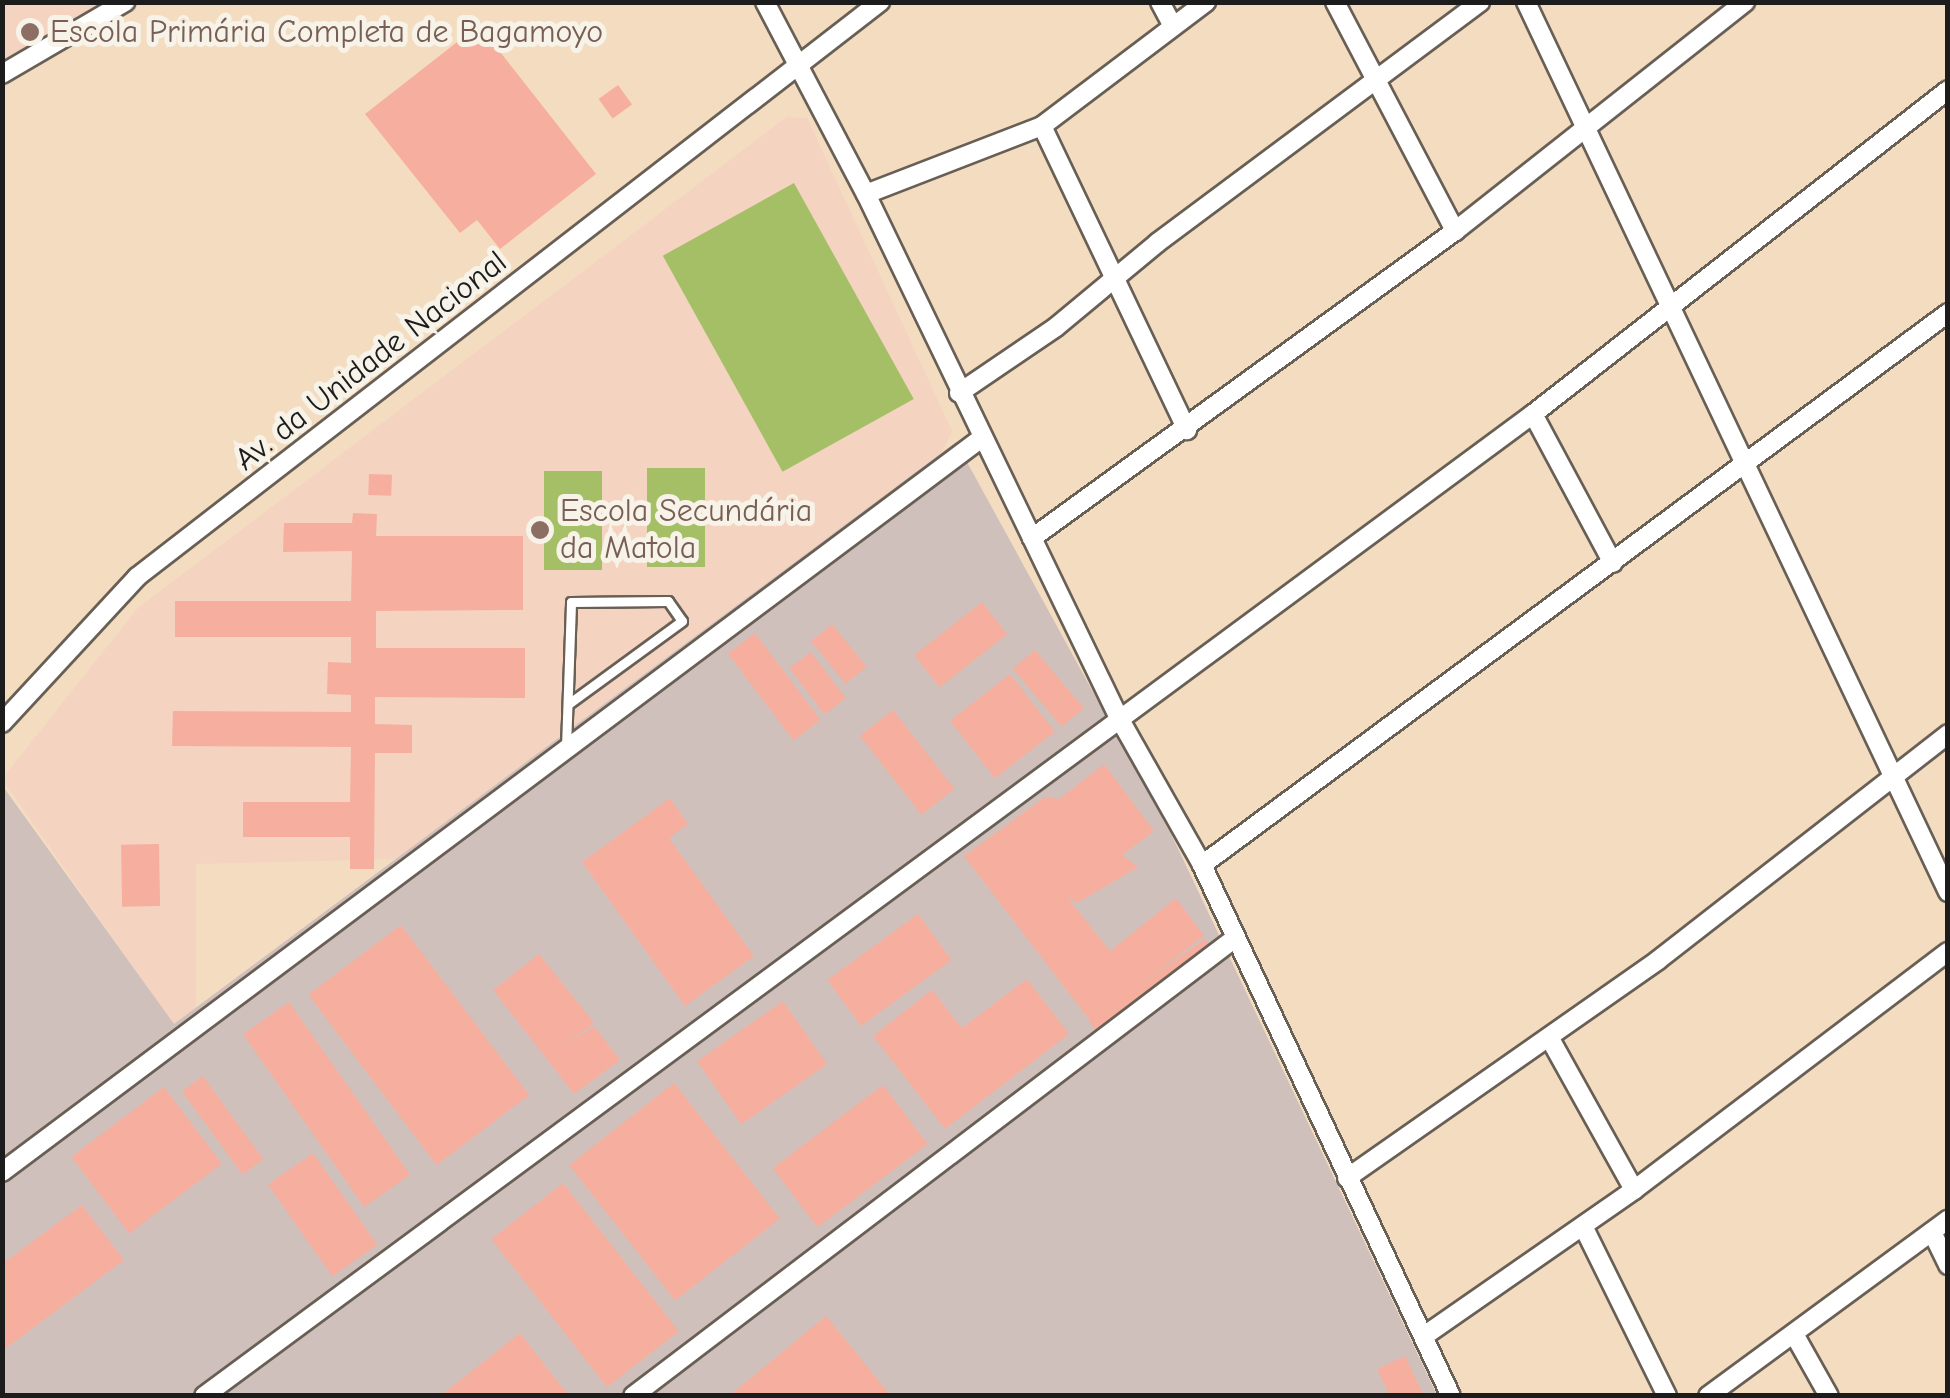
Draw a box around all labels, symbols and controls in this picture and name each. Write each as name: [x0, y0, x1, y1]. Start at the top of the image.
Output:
place label: Escola Primária Completa de Bagamoyo: [50, 13, 603, 51]
marker: Escola Primária Completa de Bagamoyo: [19, 21, 41, 43]
street label: Av. da Unidade Nacional: [227, 243, 515, 479]
place label: Escola Secundária da Matola: [560, 493, 812, 568]
marker: Escola Secundária da Matola: [529, 519, 551, 541]

